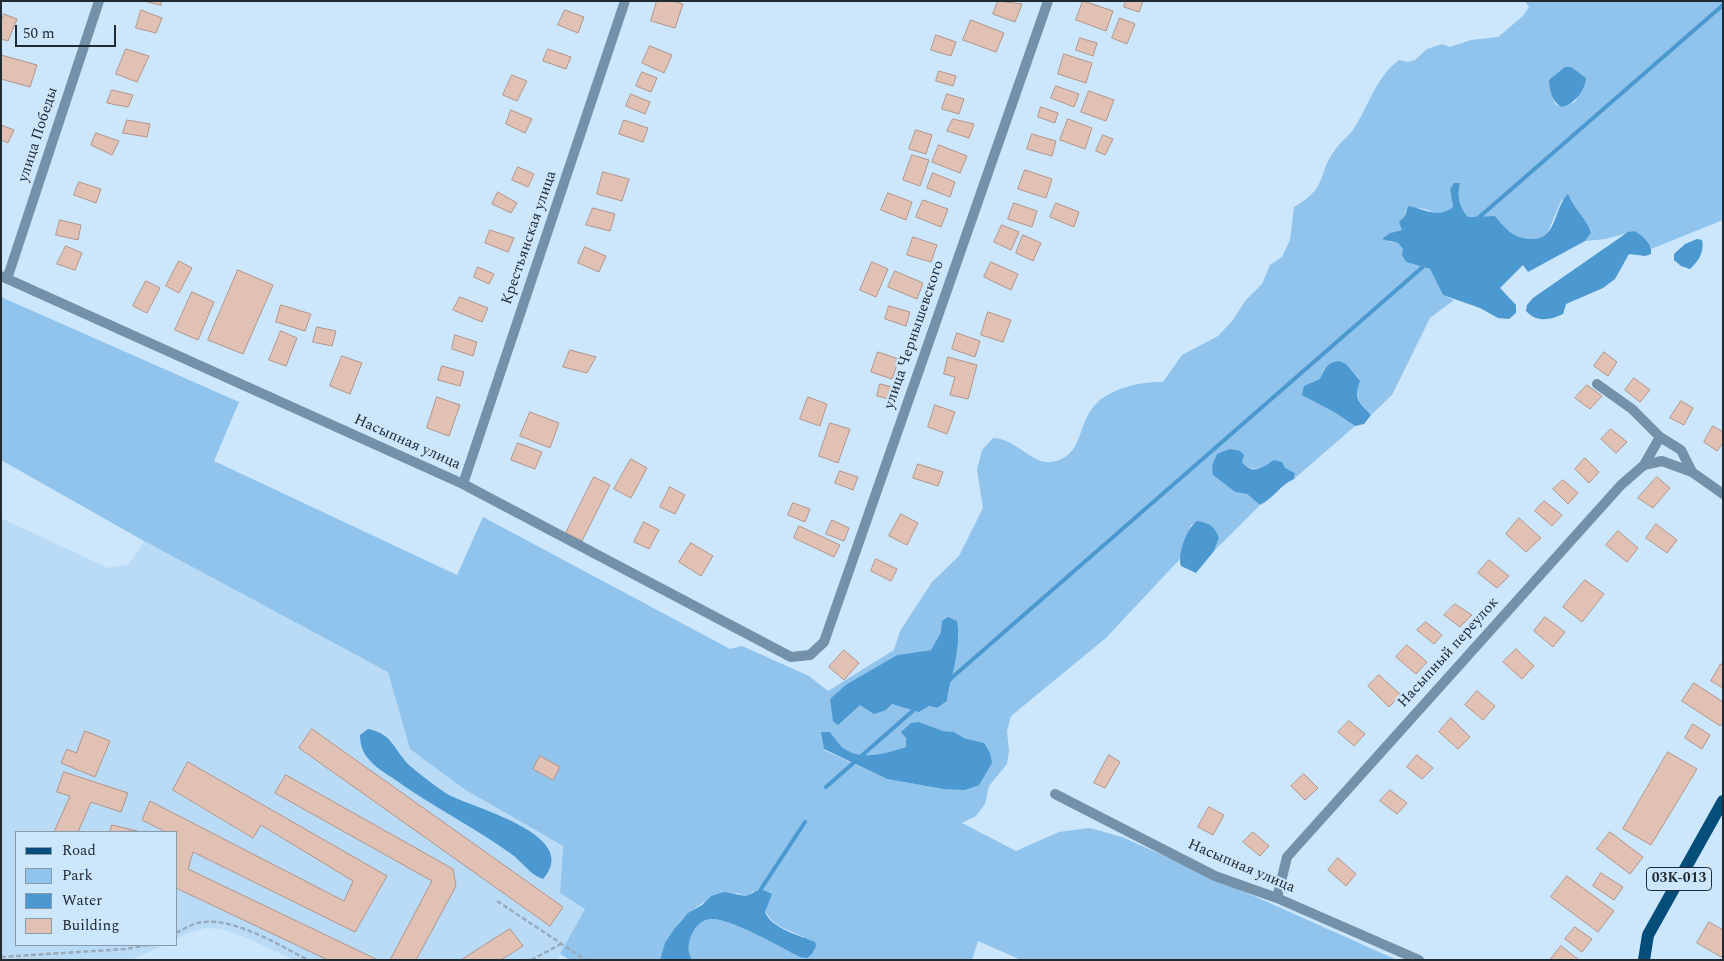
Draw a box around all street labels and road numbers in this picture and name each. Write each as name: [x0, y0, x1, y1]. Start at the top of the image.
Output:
street label: улица Победы: [15, 85, 63, 185]
street label: Крестьянская улица: [499, 169, 561, 307]
street label: улица Чернышевского: [881, 258, 949, 412]
street label: Насыпная улица: [351, 411, 463, 475]
street label: Насыпный переулок: [1395, 594, 1503, 712]
street label: Насыпная улица: [1185, 836, 1297, 898]
road number: 03К-013: [1646, 868, 1712, 891]

